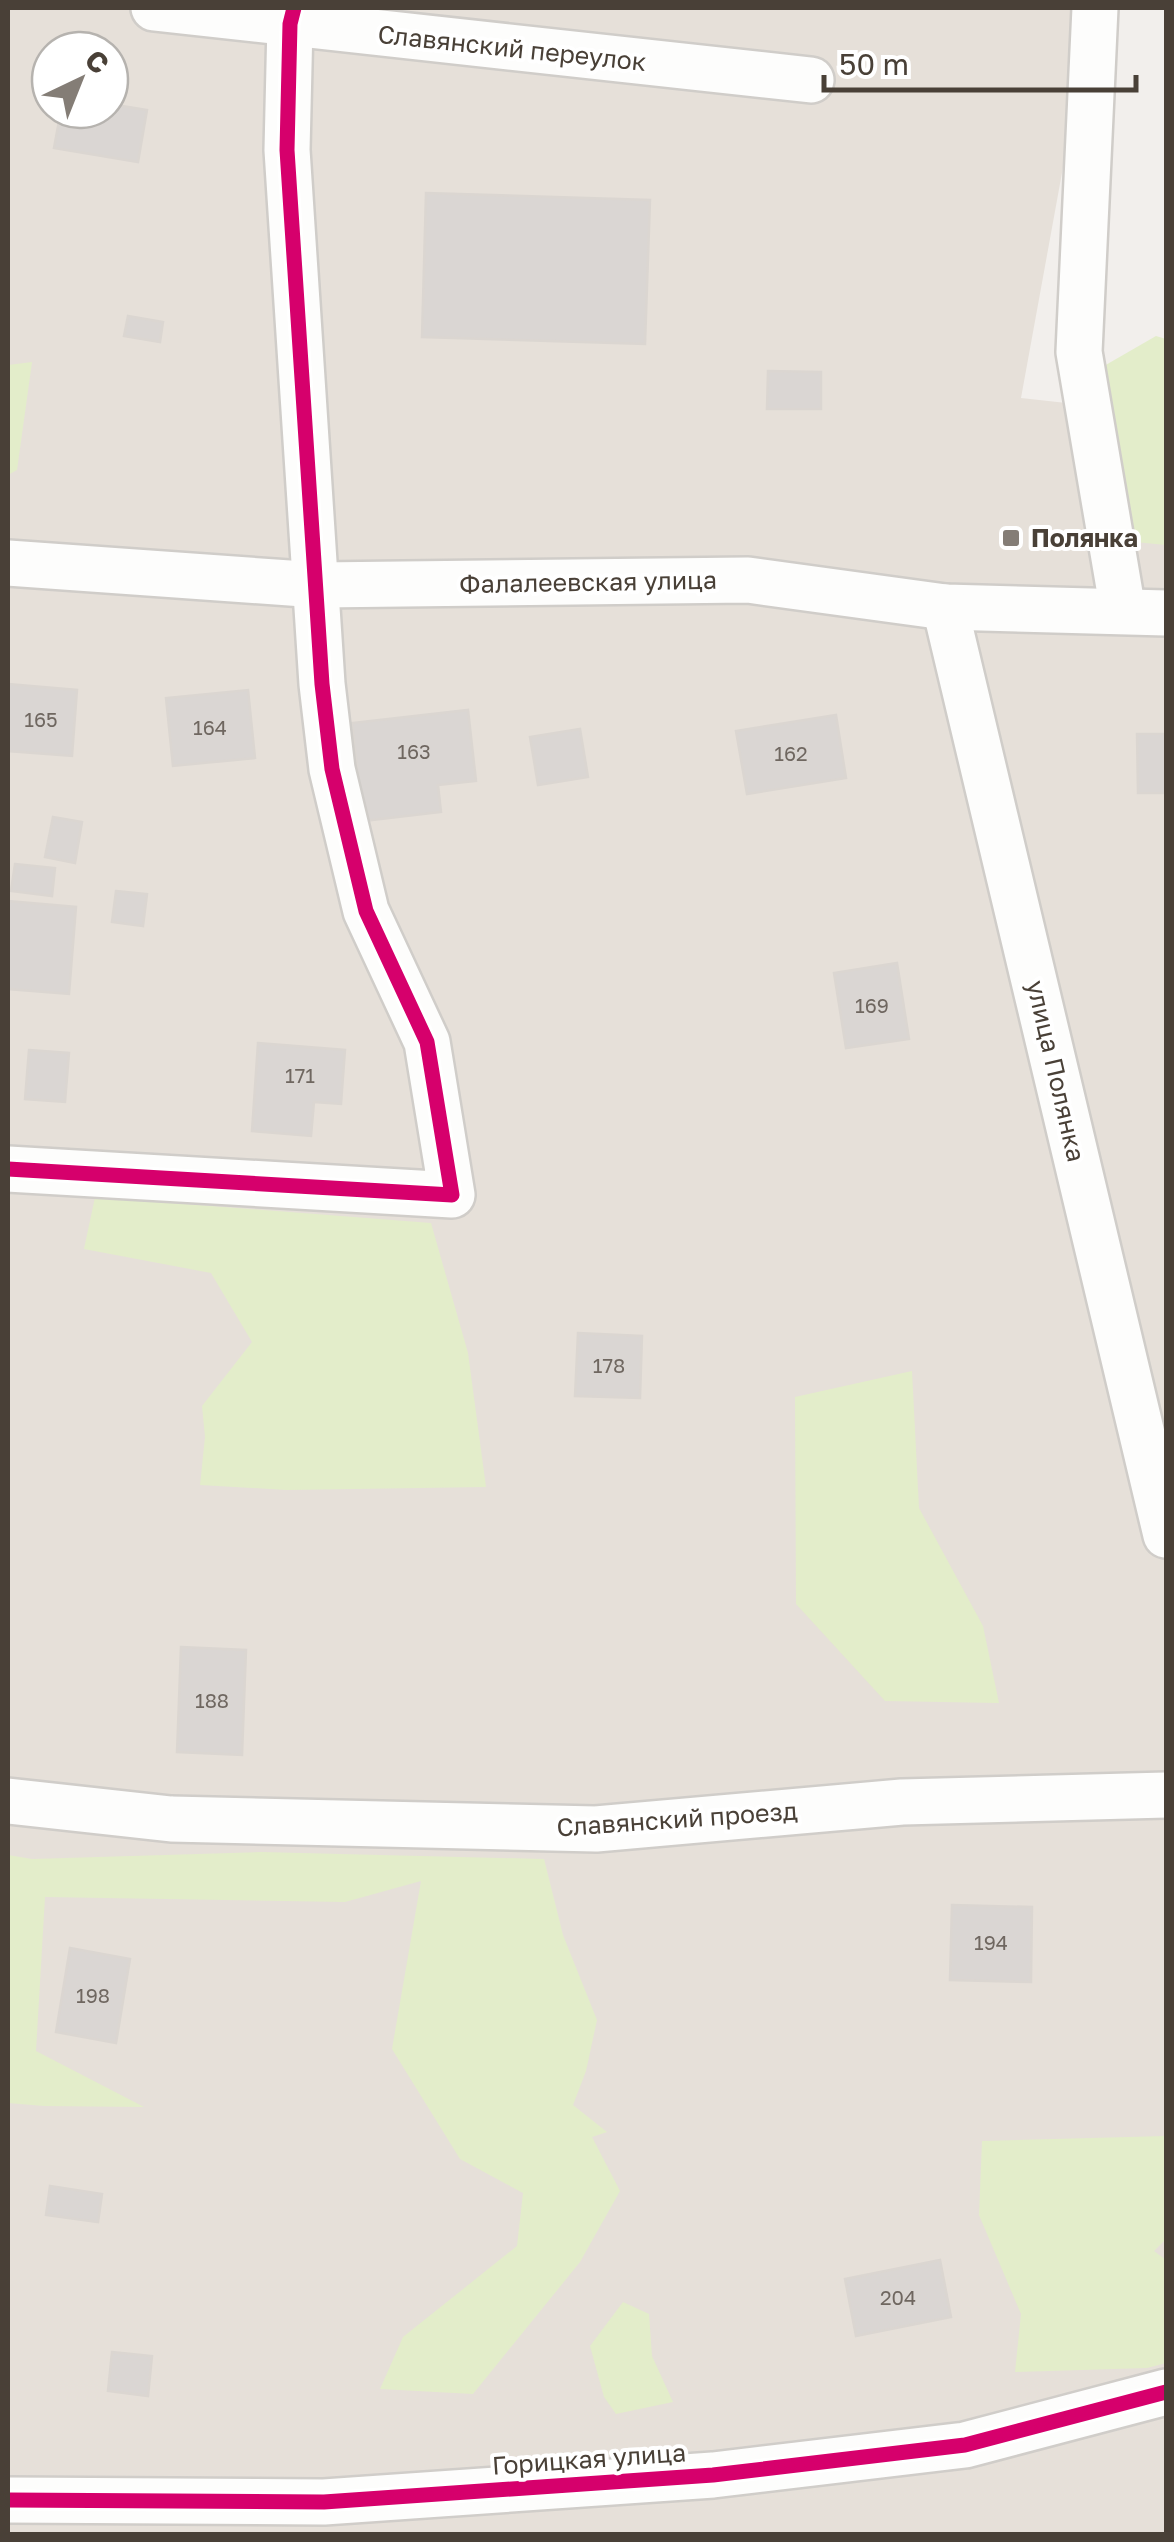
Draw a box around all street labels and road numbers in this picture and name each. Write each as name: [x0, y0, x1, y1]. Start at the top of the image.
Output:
street label: Славянский переулок: [376, 18, 648, 77]
street label: Фалалеевская улица: [459, 564, 717, 599]
street label: улица Полянка: [1021, 977, 1092, 1165]
street label: Славянский проезд: [555, 1795, 799, 1842]
street label: Горицкая улица: [491, 2436, 687, 2481]

